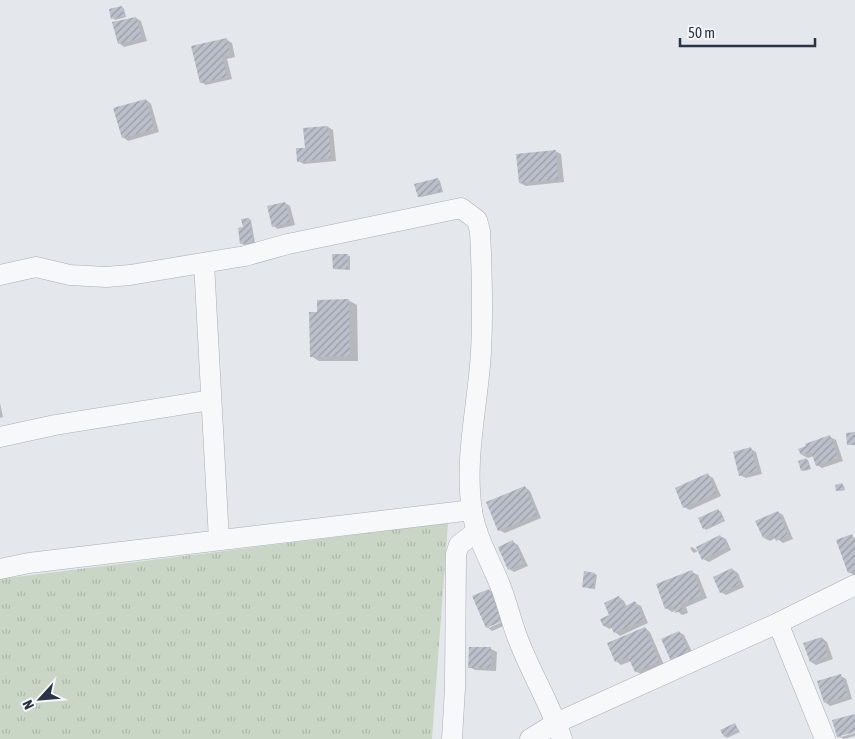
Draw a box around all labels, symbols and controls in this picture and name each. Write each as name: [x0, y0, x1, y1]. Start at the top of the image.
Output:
scale bar: [680, 15, 815, 47]
text: 50 m: [688, 24, 715, 41]
north arrow: [15, 674, 65, 724]
text: N: [19, 697, 37, 712]

